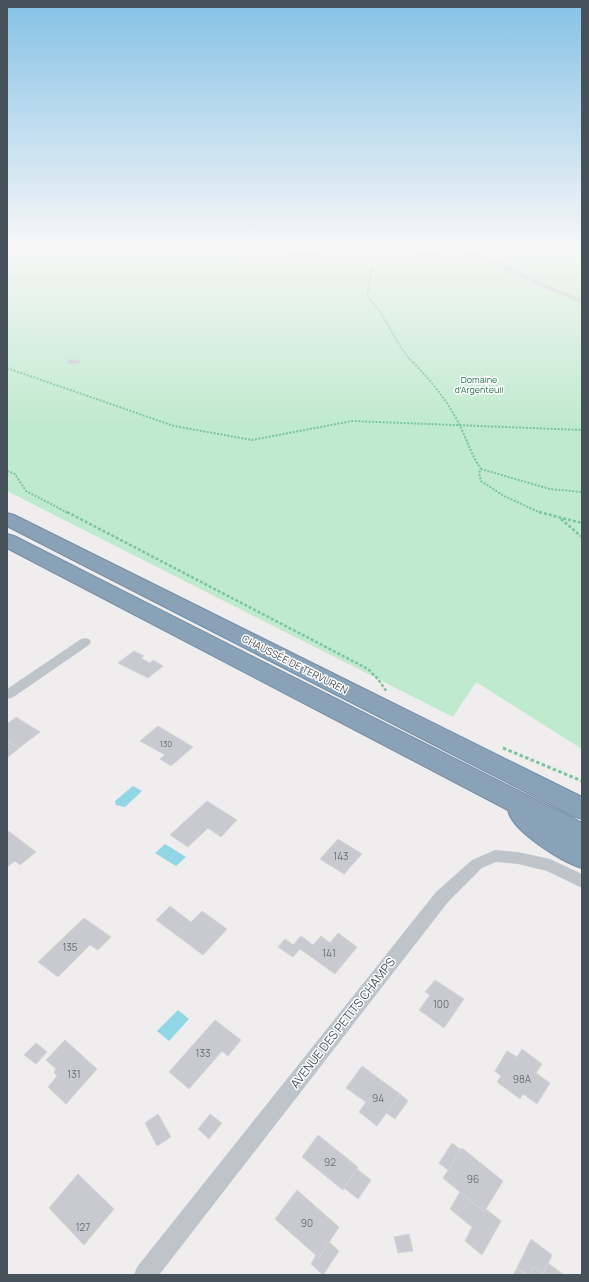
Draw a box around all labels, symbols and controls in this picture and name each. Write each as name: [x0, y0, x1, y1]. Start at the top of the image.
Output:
park label: Domaine d'Argenteuil: [455, 373, 503, 396]
street label: CHAUSSÉE DE TERVUREN: [240, 631, 350, 697]
house number: 130: [160, 738, 172, 749]
house number: 143: [333, 849, 349, 863]
house number: 135: [62, 940, 78, 954]
house number: 141: [322, 946, 336, 960]
street label: AVENUE DES PETITS CHAMPS: [286, 954, 399, 1091]
house number: 100: [433, 997, 449, 1011]
house number: 133: [196, 1046, 210, 1060]
house number: 131: [67, 1067, 81, 1081]
house number: 98A: [513, 1072, 532, 1086]
house number: 94: [372, 1091, 384, 1105]
house number: 92: [324, 1155, 336, 1169]
house number: 96: [467, 1172, 479, 1186]
house number: 90: [301, 1216, 313, 1230]
house number: 127: [76, 1220, 90, 1234]

